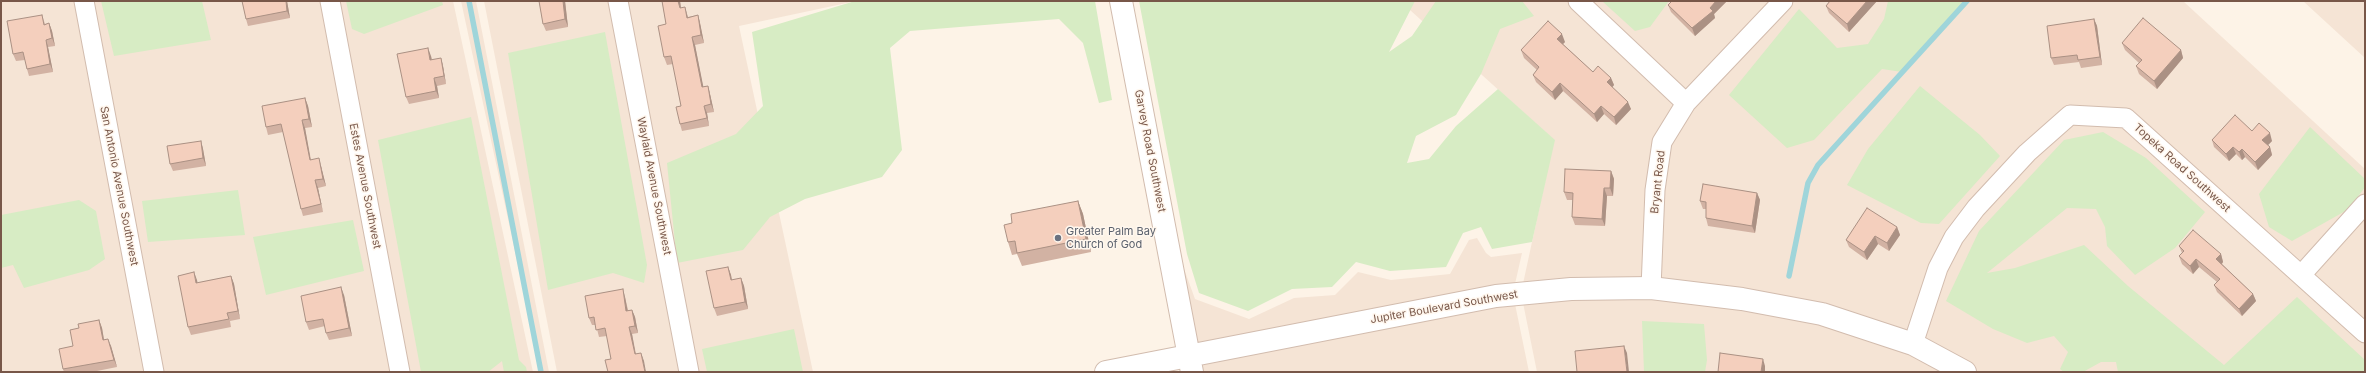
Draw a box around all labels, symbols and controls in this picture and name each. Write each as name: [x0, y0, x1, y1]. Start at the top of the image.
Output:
street label: Garvey Road Southwest: [1132, 89, 1168, 213]
street label: San Antonio Avenue Southwest: [97, 105, 141, 267]
street label: Waylaid Avenue Southwest: [634, 116, 674, 256]
street label: Topeka Road Southwest: [2131, 121, 2233, 215]
street label: Estes Avenue Southwest: [346, 122, 384, 250]
street label: Bryant Road: [1648, 150, 1668, 214]
place label: Greater Palm Bay Church of God: [1066, 225, 1156, 251]
marker: Greater Palm Bay Church of God: [1053, 233, 1063, 243]
street label: Jupiter Boulevard Southwest: [1369, 288, 1519, 326]

